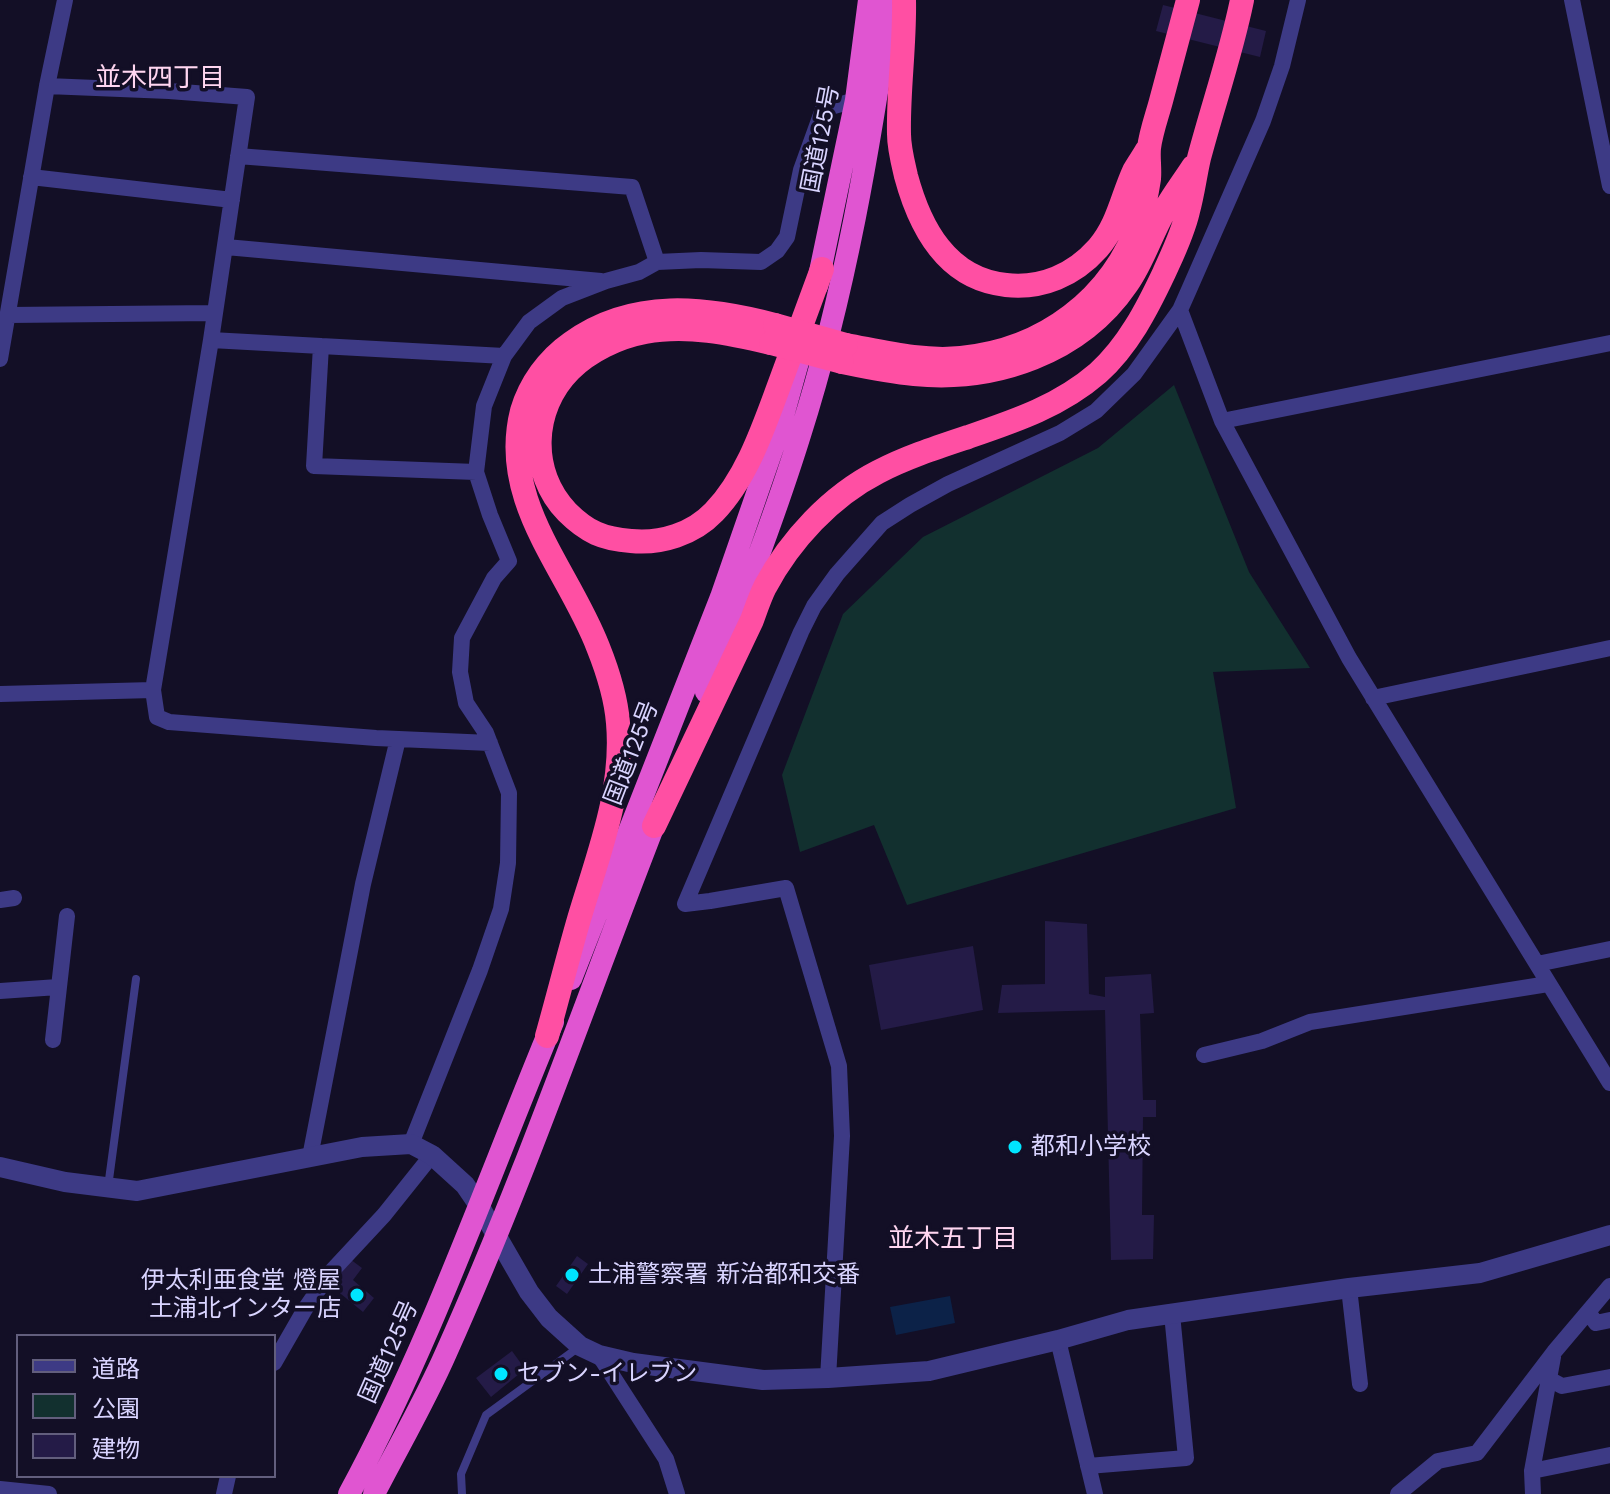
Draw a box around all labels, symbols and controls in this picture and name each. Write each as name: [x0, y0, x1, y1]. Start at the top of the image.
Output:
district label: 並木四丁目: [95, 62, 225, 94]
street label: 国道125号: [796, 83, 846, 195]
street label: 国道125号: [599, 697, 665, 809]
place label: 都和小学校: [1031, 1133, 1151, 1161]
marker: 都和小学校: [1006, 1138, 1024, 1156]
district label: 並木五丁目: [888, 1223, 1018, 1255]
place label: 土浦警察署 新治都和交番: [588, 1261, 860, 1289]
marker: 土浦警察署 新治都和交番: [563, 1266, 581, 1284]
place label: 伊太利亜食堂 燈屋 土浦北インター店: [141, 1267, 341, 1323]
marker: 伊太利亜食堂 燈屋 土浦北インター店: [348, 1286, 366, 1304]
street label: 国道125号: [354, 1296, 424, 1408]
legend: [16, 1334, 276, 1478]
text: 道路: [92, 1355, 140, 1383]
place label: セブン-イレブン: [517, 1360, 697, 1388]
marker: セブン-イレブン: [492, 1365, 510, 1383]
text: 公園: [92, 1395, 140, 1423]
text: 建物: [92, 1435, 140, 1463]

